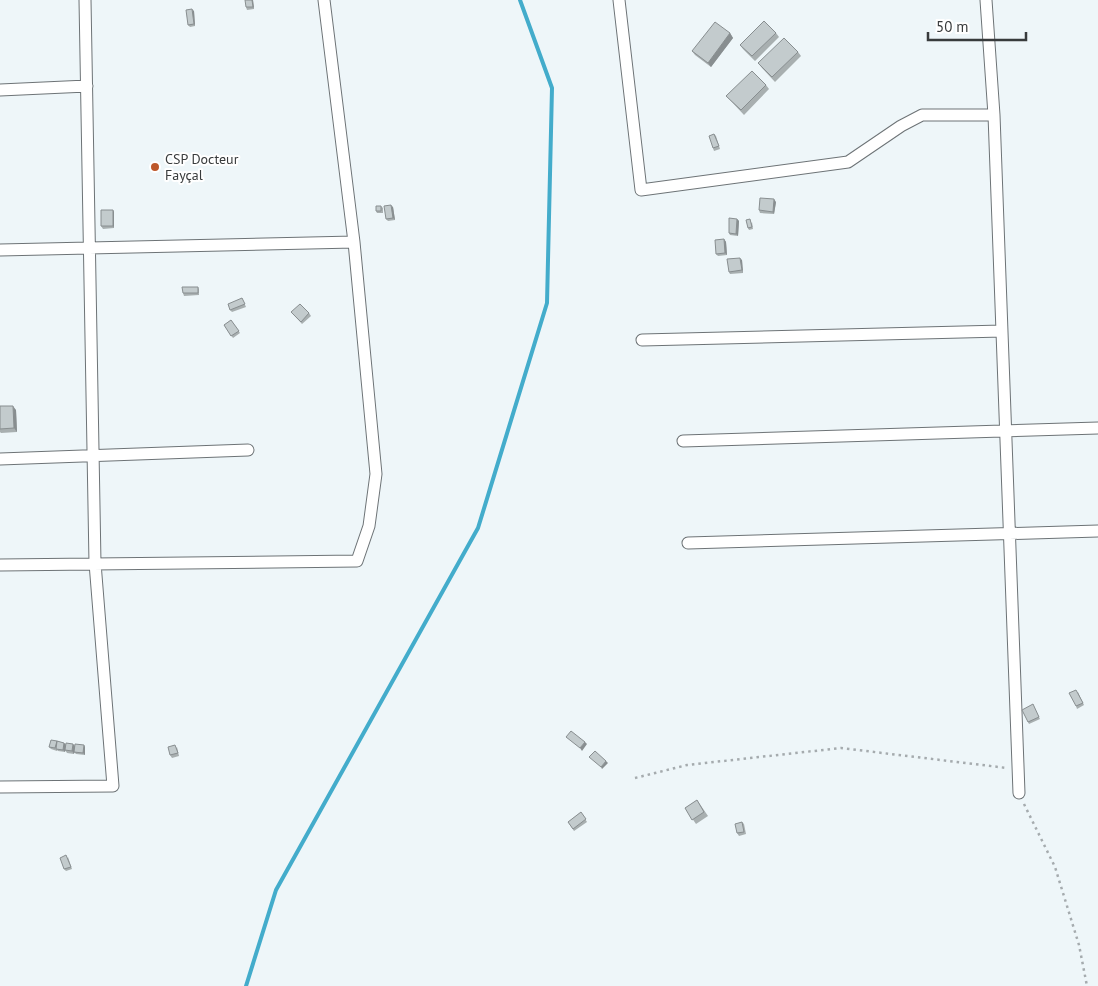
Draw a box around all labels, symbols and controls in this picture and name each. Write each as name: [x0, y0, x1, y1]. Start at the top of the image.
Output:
scale bar: [928, 10, 1026, 42]
text: 50 m: [936, 17, 969, 36]
place label: CSP Docteur Fayçal: [165, 150, 239, 184]
marker: CSP Docteur Fayçal: [149, 161, 161, 173]

